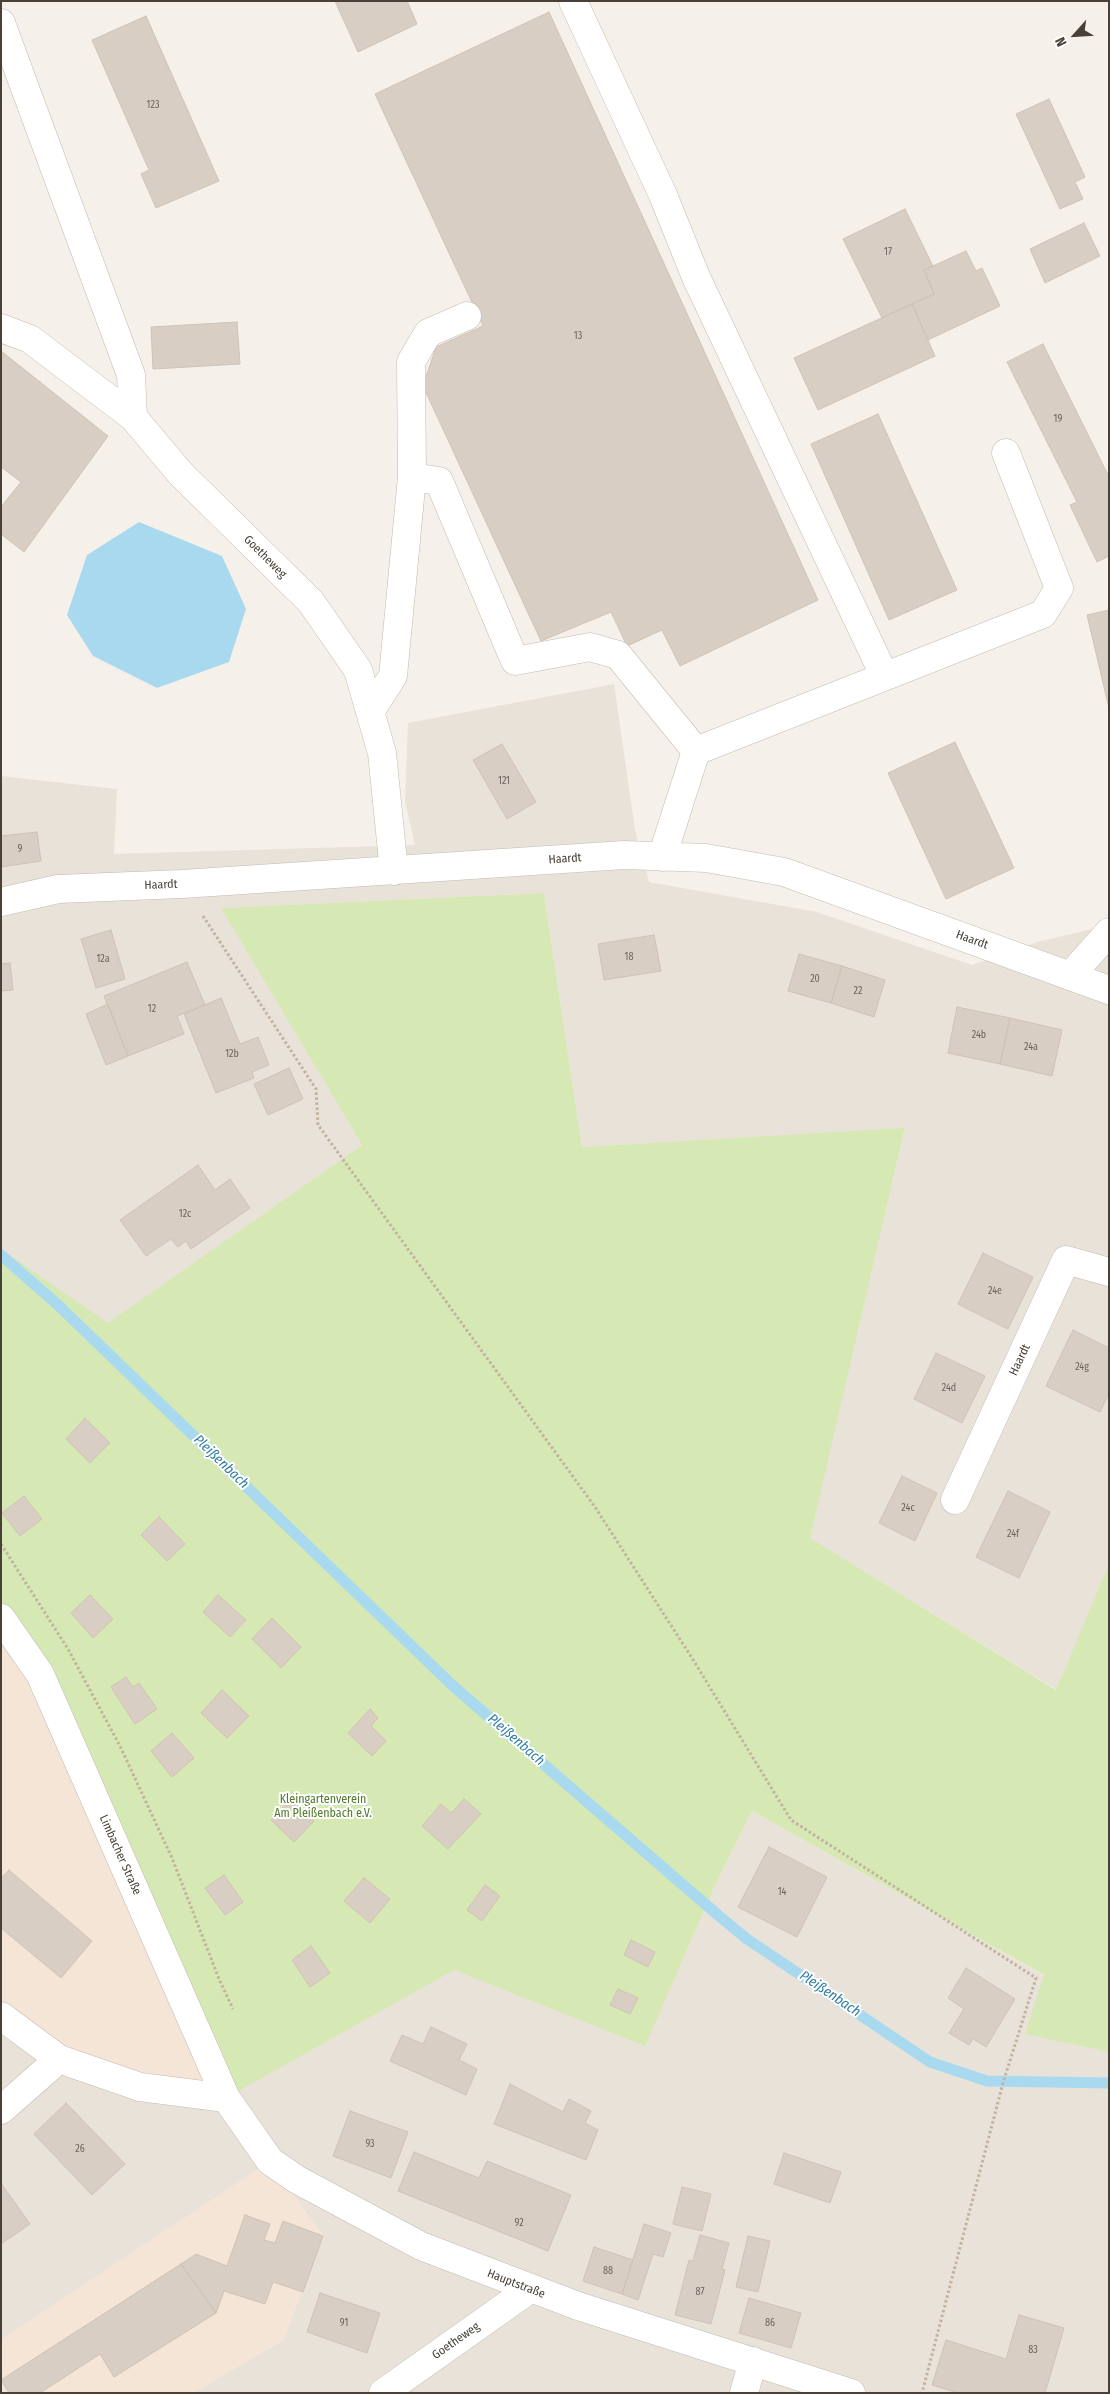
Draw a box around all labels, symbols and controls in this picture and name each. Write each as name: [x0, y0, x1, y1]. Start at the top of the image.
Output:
north arrow: [1050, 10, 1100, 60]
text: N: [1052, 34, 1071, 49]
house number: 123: [147, 99, 159, 111]
house number: 17: [884, 246, 892, 258]
house number: 13: [574, 330, 582, 342]
house number: 19: [1054, 413, 1062, 425]
street label: Goetheweg: [241, 533, 289, 581]
house number: 121: [498, 775, 510, 787]
house number: 9: [18, 843, 22, 855]
street label: Haardt: [548, 851, 582, 867]
street label: Haardt: [144, 877, 178, 893]
street label: Haardt: [954, 928, 990, 952]
house number: 18: [625, 951, 633, 963]
house number: 12a: [96, 953, 110, 965]
house number: 20: [810, 973, 820, 985]
house number: 22: [854, 985, 862, 997]
house number: 12: [148, 1003, 156, 1015]
house number: 24b: [972, 1029, 986, 1041]
house number: 24a: [1024, 1041, 1038, 1053]
house number: 12b: [225, 1048, 239, 1060]
house number: 12c: [179, 1208, 191, 1220]
house number: 24e: [988, 1285, 1002, 1297]
street label: Haardt: [1006, 1342, 1034, 1378]
house number: 24g: [1075, 1361, 1089, 1373]
house number: 24d: [942, 1382, 956, 1394]
water label: Pleißenbach: [190, 1432, 252, 1492]
house number: 24c: [901, 1502, 915, 1514]
house number: 24f: [1007, 1528, 1019, 1540]
water label: Pleißenbach: [484, 1711, 548, 1769]
park label: Kleingartenverein Am Pleißenbach e.V.: [274, 1793, 372, 1821]
street label: Limbacher Straße: [96, 1813, 144, 1897]
house number: 14: [778, 1886, 786, 1898]
water label: Pleißenbach: [796, 1967, 864, 2021]
house number: 93: [365, 2138, 375, 2150]
house number: 26: [75, 2143, 85, 2155]
house number: 92: [514, 2217, 524, 2229]
house number: 88: [603, 2265, 613, 2277]
street label: Hauptstraße: [485, 2266, 547, 2302]
house number: 87: [696, 2286, 704, 2298]
house number: 91: [340, 2317, 348, 2329]
house number: 86: [765, 2317, 775, 2329]
street label: Goetheweg: [429, 2319, 483, 2363]
house number: 83: [1028, 2344, 1038, 2356]

